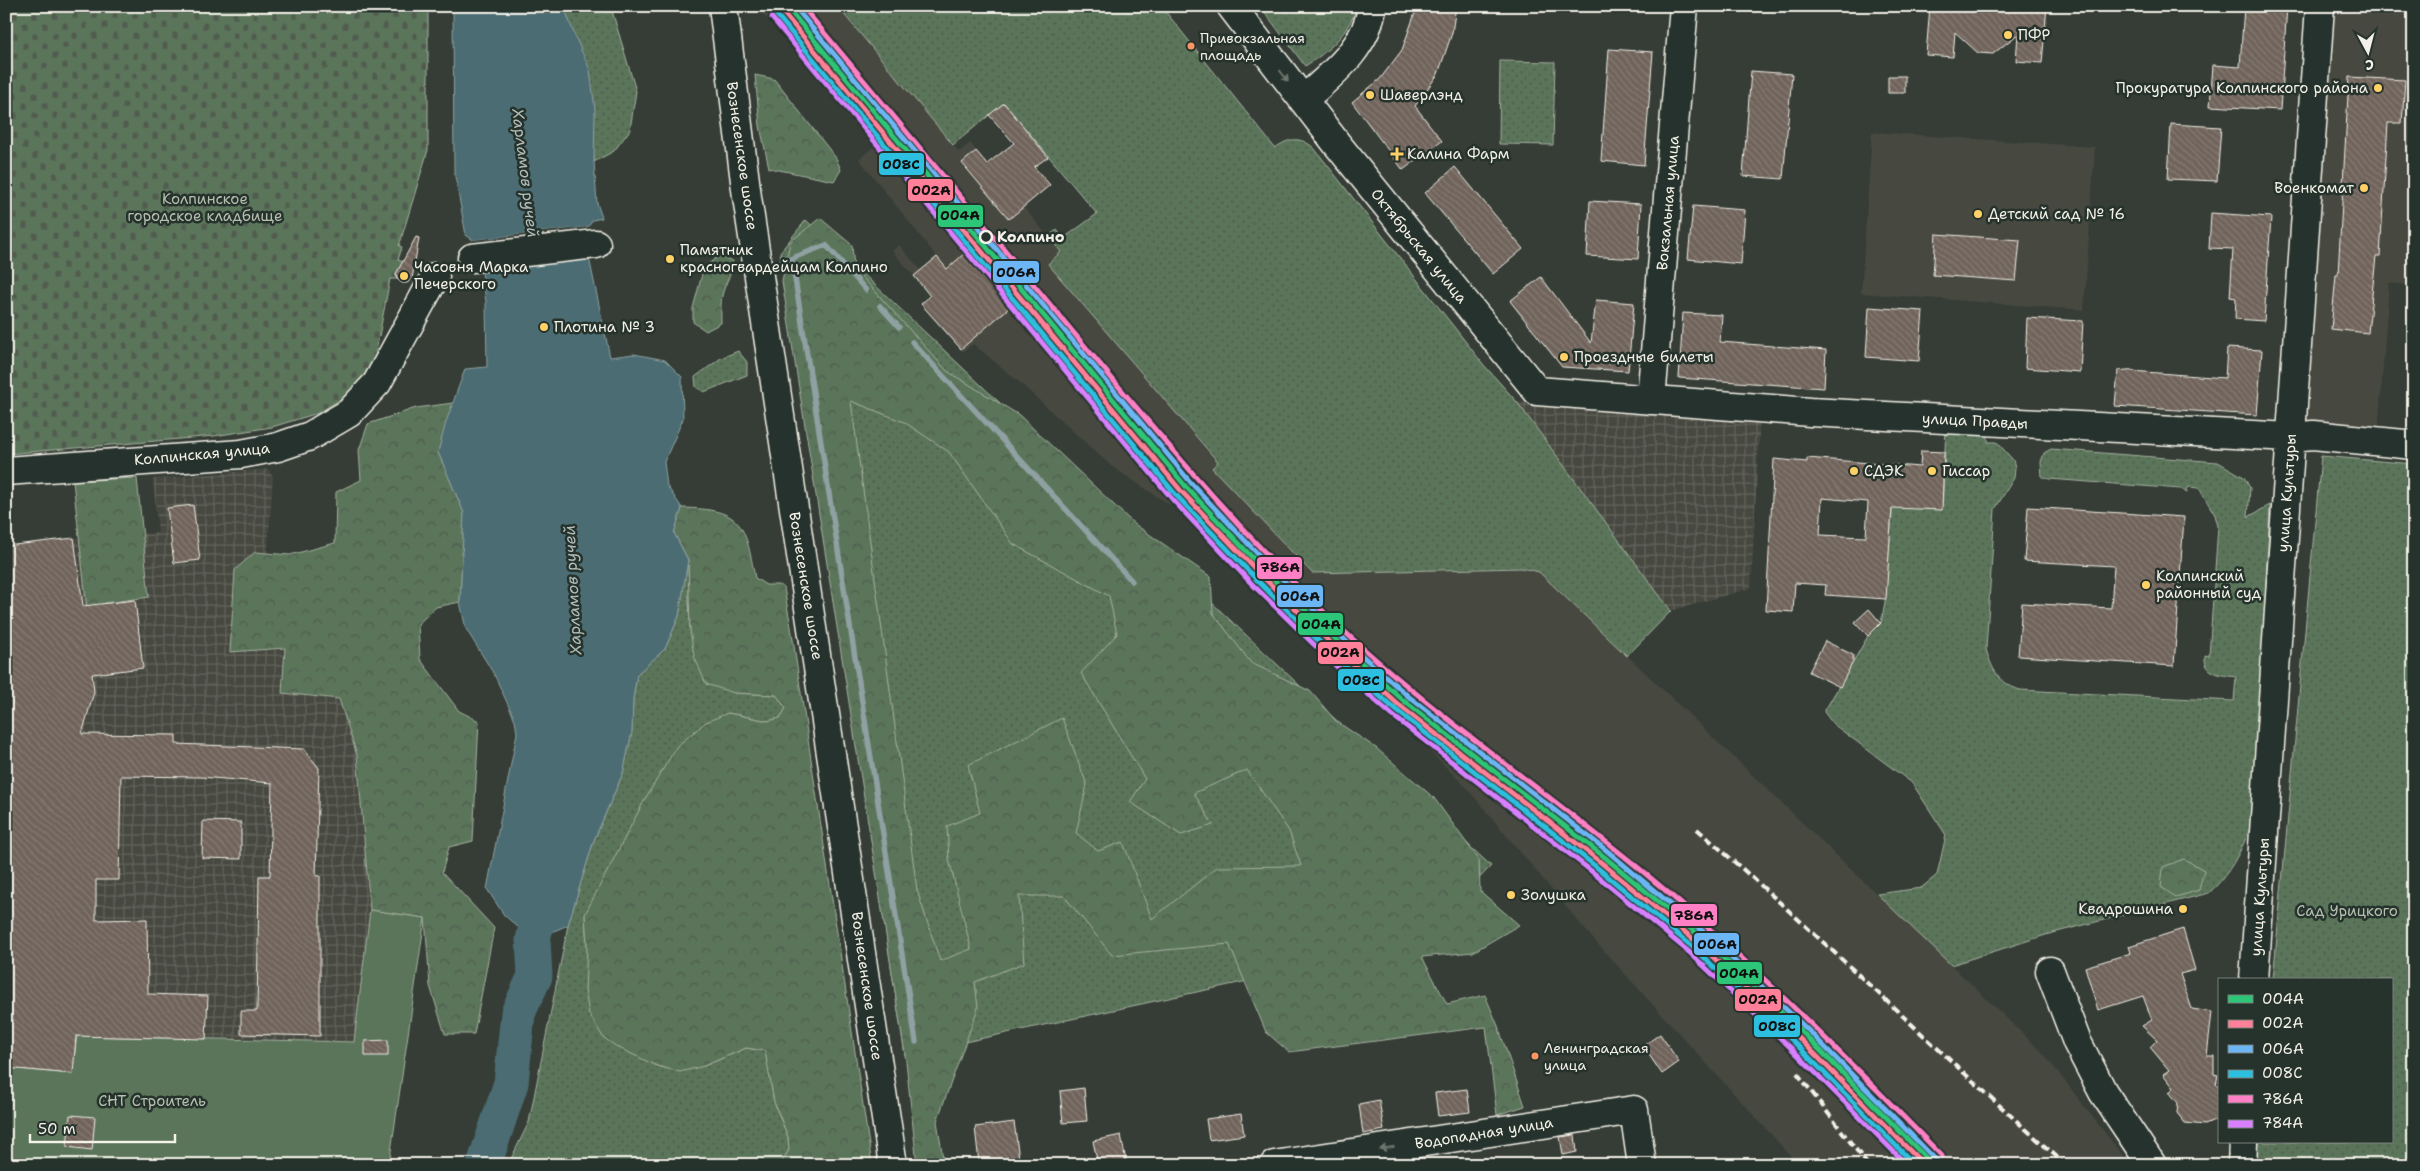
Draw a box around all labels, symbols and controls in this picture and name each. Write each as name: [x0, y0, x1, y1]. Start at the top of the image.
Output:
place label: ПФР: [2018, 25, 2050, 45]
north arrow: [2342, 28, 2392, 78]
place label: Привокзальная площадь: [1200, 29, 1305, 64]
marker: ПФР: [2002, 29, 2014, 41]
marker: Привокзальная площадь: [1186, 41, 1196, 51]
text: С: [2364, 55, 2375, 74]
one-way arrow: [1279, 69, 1290, 82]
place label: Прокуратура Колпинского района: [2116, 78, 2369, 98]
street label: Вознесенское шоссе: [722, 80, 762, 232]
marker: Прокуратура Колпинского района: [2372, 82, 2384, 94]
place label: Шаверлэнд: [1380, 85, 1463, 105]
marker: Шаверлэнд: [1364, 89, 1376, 101]
water label: Харламов ручей: [507, 106, 544, 239]
street label: Вокзальная улица: [1652, 134, 1684, 271]
place label: Калина Фарм: [1407, 144, 1510, 164]
marker: Калина Фарм: [1391, 148, 1403, 160]
line badge: 008С: [878, 152, 925, 176]
text: 008С: [882, 155, 920, 173]
line badge: 002А: [907, 178, 954, 202]
place label: Военкомат: [2274, 178, 2354, 198]
text: 002А: [911, 181, 951, 199]
marker: Военкомат: [2358, 182, 2370, 194]
street label: Октябрьская улица: [1366, 184, 1472, 308]
park label: Колпинское городское кладбище: [128, 189, 282, 226]
line badge: 004А: [937, 204, 984, 228]
place label: Детский сад № 16: [1988, 204, 2125, 224]
text: 004А: [940, 206, 980, 224]
marker: Детский сад № 16: [1972, 208, 1984, 220]
place label: Колпино: [997, 227, 1065, 247]
marker: Колпино: [979, 230, 993, 244]
place label: Памятник красногвардейцам Колпино: [680, 240, 888, 277]
marker: Памятник красногвардейцам Колпино: [664, 253, 676, 265]
place label: Часовня Марка Печерского: [414, 257, 529, 294]
line badge: 006А: [992, 260, 1040, 284]
text: 006А: [996, 263, 1036, 281]
marker: Часовня Марка Печерского: [398, 270, 410, 282]
place label: Плотина № 3: [554, 317, 655, 337]
marker: Плотина № 3: [538, 321, 550, 333]
place label: Проездные билеты: [1574, 347, 1714, 367]
marker: Проездные билеты: [1558, 351, 1570, 363]
street label: улица Правды: [1922, 408, 2028, 434]
street label: улица Культуры: [2273, 433, 2301, 553]
street label: Колпинская улица: [133, 438, 271, 470]
place label: СДЭК: [1864, 461, 1904, 481]
place label: Гиссар: [1942, 461, 1990, 481]
marker: СДЭК: [1848, 465, 1860, 477]
marker: Гиссар: [1926, 465, 1938, 477]
street label: Вознесенское шоссе: [784, 510, 828, 662]
water label: Харламов ручей: [559, 525, 586, 656]
line badge: 786А: [1256, 556, 1303, 580]
text: 786А: [1260, 558, 1300, 576]
place label: Колпинский районный суд: [2156, 566, 2262, 603]
marker: Колпинский районный суд: [2140, 579, 2152, 591]
line badge: 006А: [1276, 584, 1324, 608]
text: 006А: [1280, 587, 1320, 605]
line badge: 004А: [1297, 612, 1344, 636]
text: 004А: [1301, 615, 1341, 633]
line badge: 002А: [1317, 641, 1364, 665]
text: 002А: [1320, 643, 1360, 661]
line badge: 008С: [1337, 668, 1385, 692]
text: 008С: [1342, 671, 1380, 689]
street label: улица Культуры: [2246, 837, 2274, 957]
place label: Золушка: [1521, 885, 1586, 905]
marker: Золушка: [1505, 889, 1517, 901]
place label: Квадрошина: [2078, 899, 2174, 919]
park label: Сад Урицкого: [2296, 901, 2398, 921]
line badge: 786А: [1670, 903, 1718, 927]
marker: Квадрошина: [2177, 903, 2189, 915]
text: 786А: [1674, 906, 1714, 924]
street label: Вознесенское шоссе: [847, 910, 887, 1062]
line badge: 006А: [1693, 932, 1740, 956]
text: 006А: [1697, 935, 1737, 953]
line badge: 004А: [1716, 961, 1763, 985]
text: 004А: [1719, 964, 1759, 982]
legend: [2218, 978, 2392, 1144]
line badge: 002А: [1734, 988, 1782, 1012]
text: 004А: [2262, 989, 2304, 1009]
text: 002А: [1738, 990, 1778, 1008]
text: 002А: [2262, 1013, 2303, 1033]
line badge: 008С: [1753, 1014, 1801, 1038]
text: 008С: [1758, 1017, 1796, 1035]
place label: Ленинградская улица: [1544, 1039, 1649, 1074]
text: 006А: [2262, 1039, 2304, 1059]
marker: Ленинградская улица: [1530, 1051, 1540, 1061]
text: 008С: [2262, 1063, 2302, 1083]
text: 786А: [2262, 1089, 2303, 1109]
park label: СНТ Строитель: [98, 1091, 206, 1111]
scale bar: [30, 1111, 175, 1143]
street label: Водопадная улица: [1413, 1112, 1555, 1154]
text: 784А: [2262, 1113, 2303, 1133]
text: 50 m: [38, 1119, 76, 1139]
one-way arrow: [1378, 1144, 1394, 1152]

